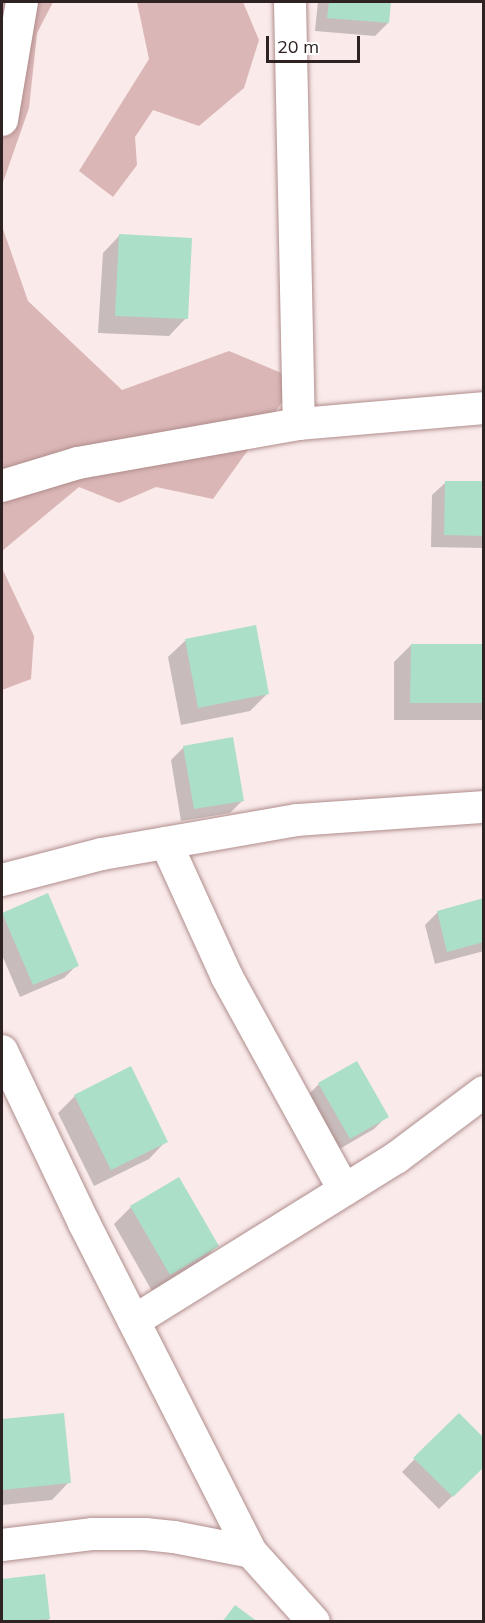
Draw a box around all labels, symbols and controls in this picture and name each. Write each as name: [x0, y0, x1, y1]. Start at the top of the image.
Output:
scale bar: [269, 24, 364, 62]
text: 20 m: [277, 35, 319, 58]

